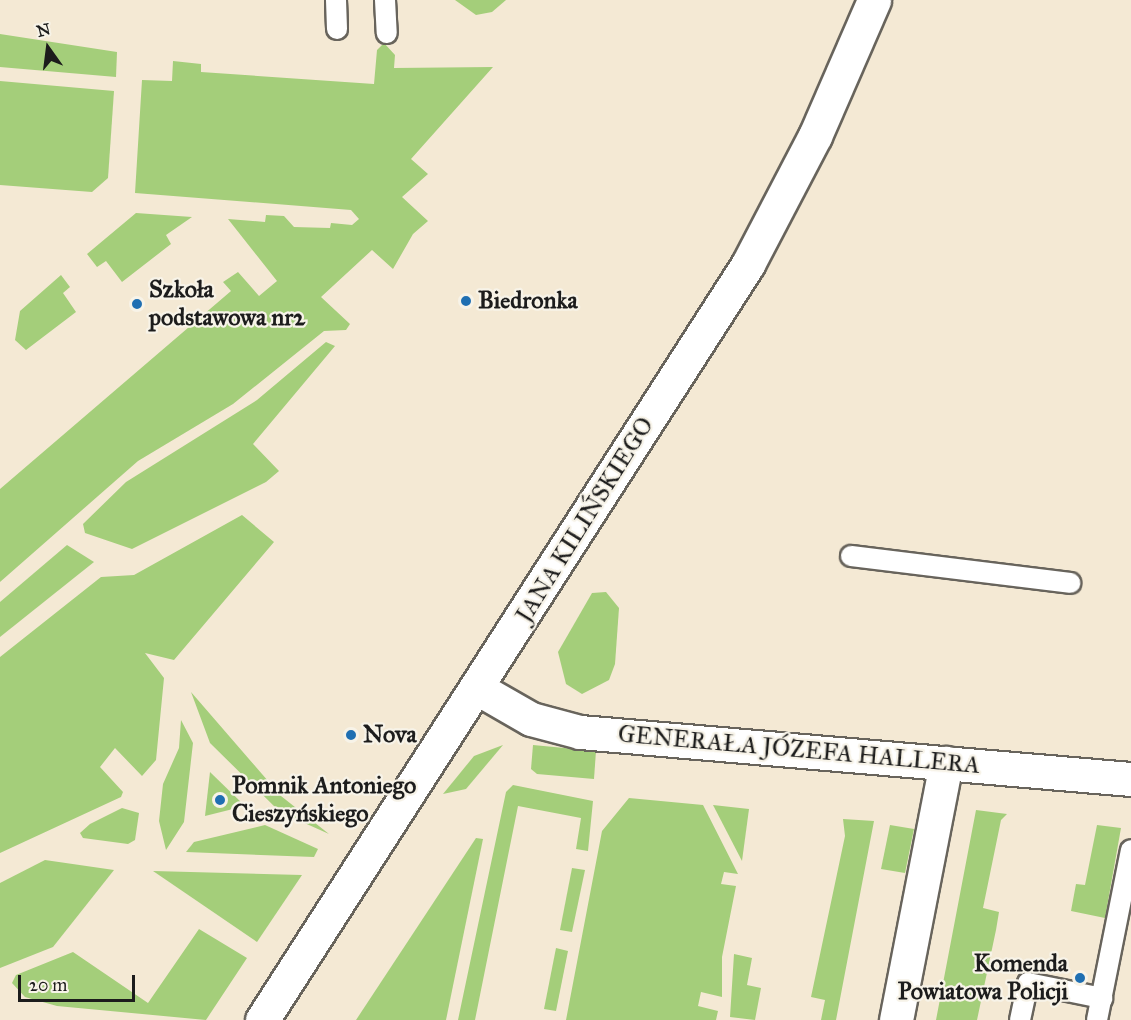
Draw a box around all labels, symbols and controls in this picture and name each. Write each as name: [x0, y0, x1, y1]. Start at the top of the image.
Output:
north arrow: [18, 18, 78, 78]
text: N: [35, 19, 52, 41]
place label: Szkoła podstawowa nr2: [149, 276, 305, 332]
place label: Biedronka: [478, 287, 578, 315]
marker: Biedronka: [459, 294, 473, 308]
marker: Szkoła podstawowa nr2: [130, 297, 144, 311]
street label: JANA KILIŃSKIEGO: [510, 412, 660, 628]
street label: GENERAŁA JÓZEFA HALLERA: [617, 720, 981, 780]
place label: Nova: [363, 721, 417, 749]
marker: Nova: [344, 728, 358, 742]
place label: Pomnik Antoniego Cieszyńskiego: [232, 772, 416, 828]
marker: Pomnik Antoniego Cieszyńskiego: [213, 793, 227, 807]
place label: Komenda Powiatowa Policji: [898, 950, 1068, 1006]
scale bar: [21, 963, 138, 1001]
marker: Komenda Powiatowa Policji: [1073, 971, 1087, 985]
text: 20 m: [29, 974, 67, 996]

